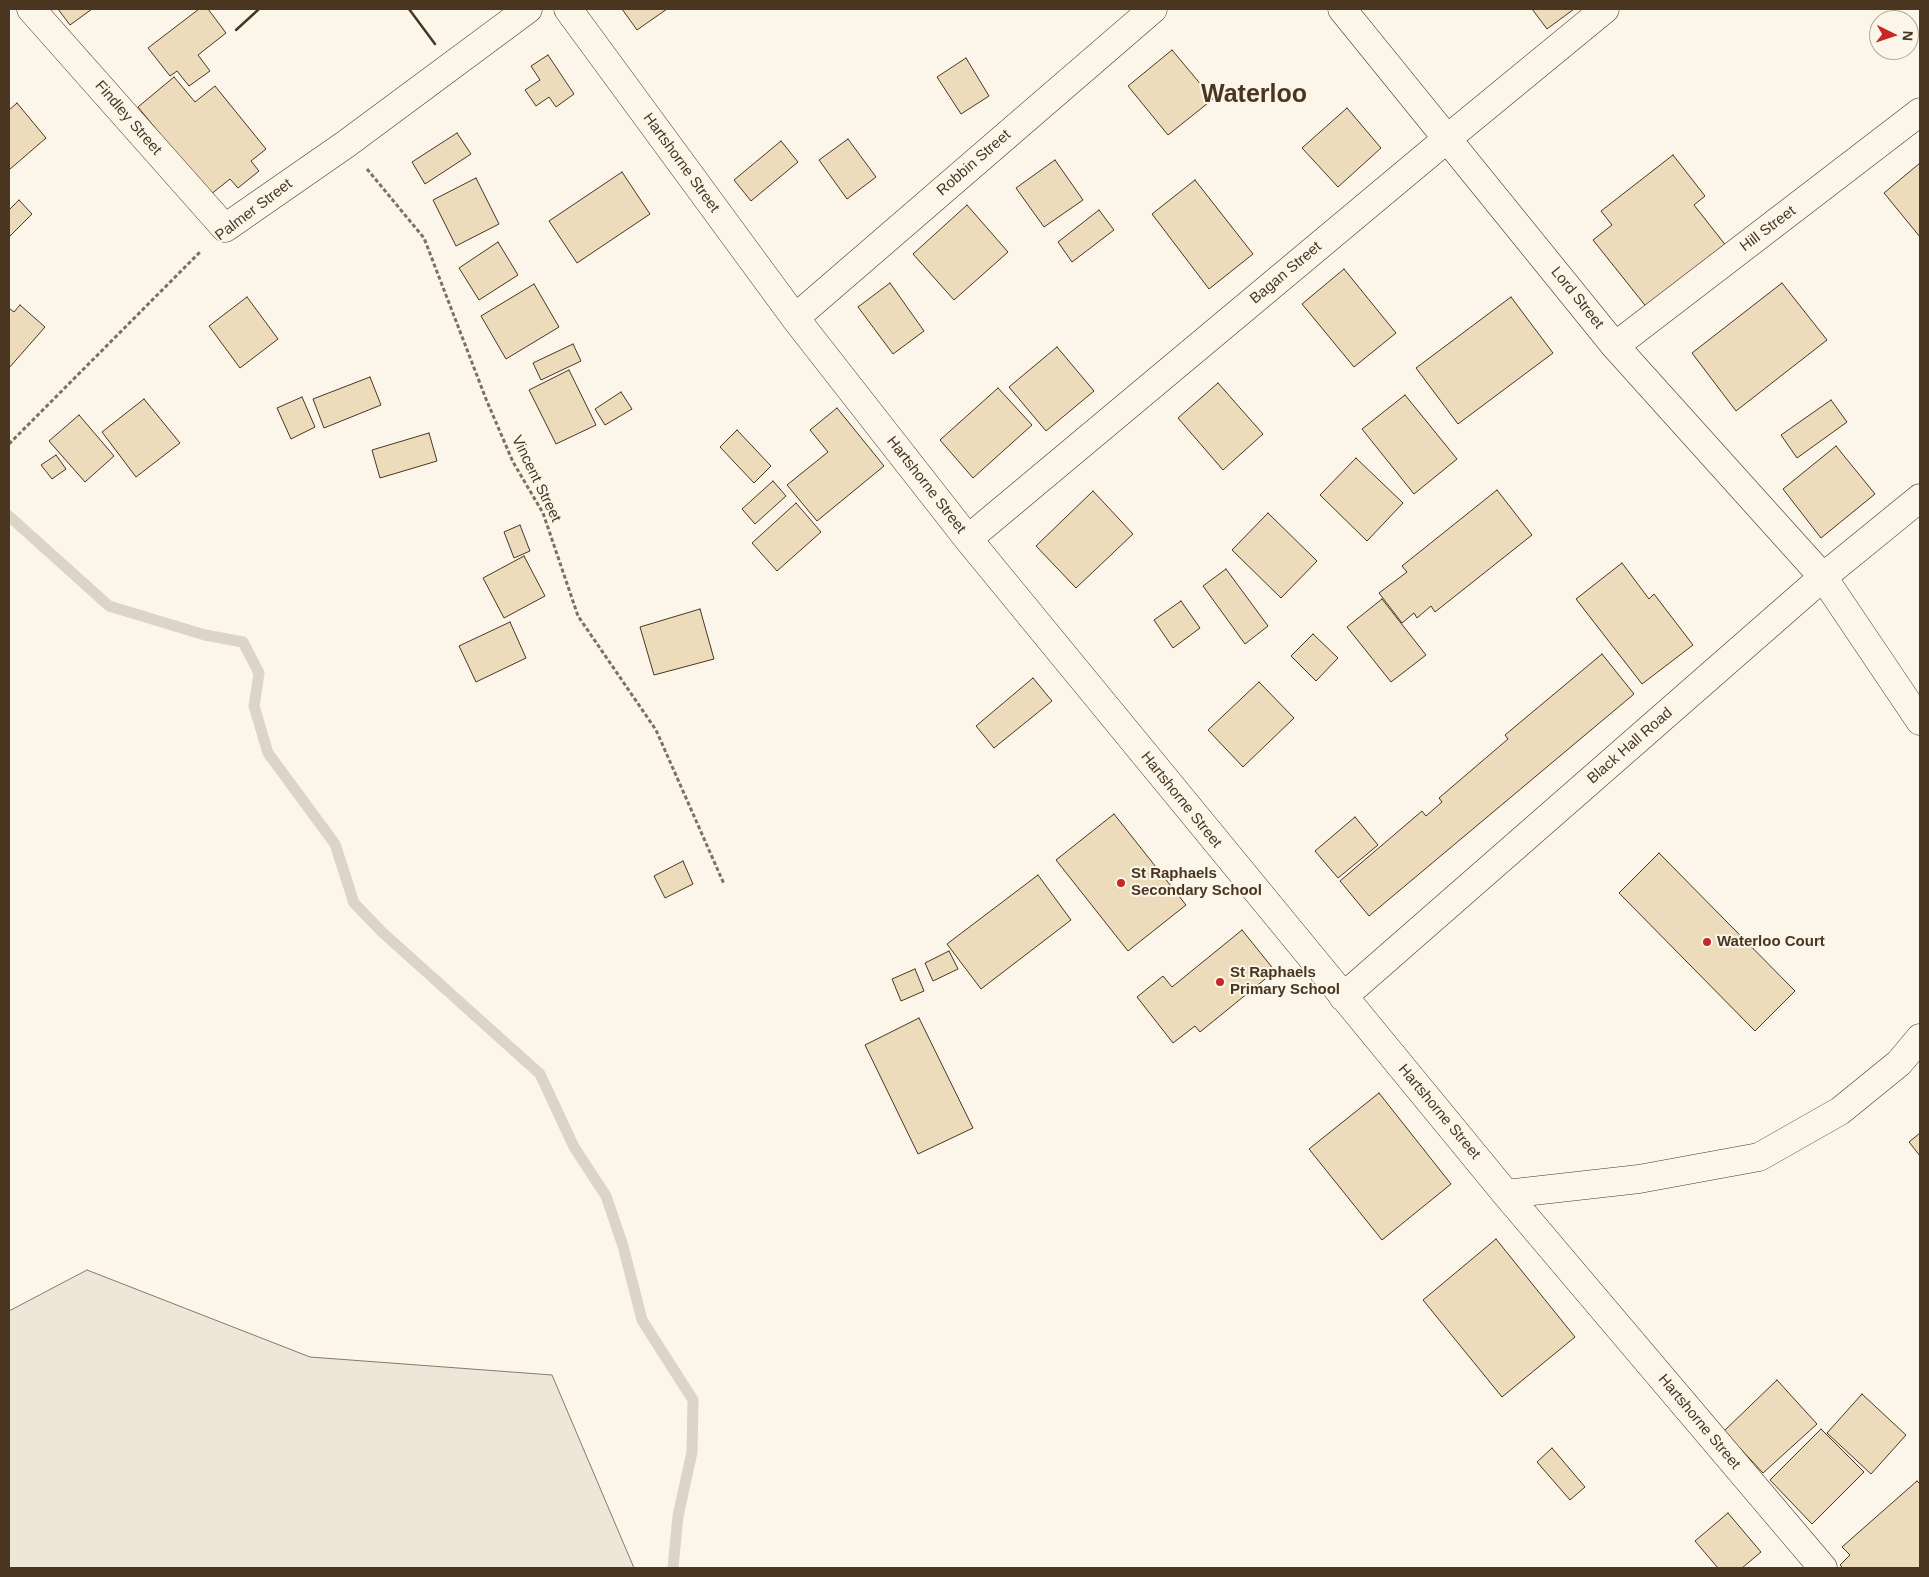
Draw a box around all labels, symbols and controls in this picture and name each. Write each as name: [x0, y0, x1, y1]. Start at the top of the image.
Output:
north arrow: [1869, 10, 1919, 60]
text: N: [1900, 30, 1916, 42]
street label: Findley Street: [91, 77, 165, 159]
district label: Waterloo: [1201, 80, 1307, 110]
street label: Hartshorne Street: [639, 110, 723, 216]
street label: Robbin Street: [933, 126, 1015, 200]
street label: Palmer Street: [212, 175, 296, 245]
street label: Hill Street: [1737, 202, 1799, 256]
street label: Bagan Street: [1247, 238, 1325, 308]
street label: Lord Street: [1547, 264, 1607, 332]
street label: Vincent Street: [507, 433, 565, 525]
street label: Hartshorne Street: [882, 433, 970, 537]
street label: Black Hall Road: [1584, 704, 1676, 788]
street label: Hartshorne Street: [1137, 748, 1225, 852]
place label: St Raphaels Secondary School: [1131, 865, 1262, 900]
marker: St Raphaels Secondary School: [1115, 877, 1127, 889]
place label: Waterloo Court: [1717, 933, 1825, 951]
marker: Waterloo Court: [1701, 936, 1713, 948]
place label: St Raphaels Primary School: [1230, 964, 1340, 999]
marker: St Raphaels Primary School: [1214, 976, 1226, 988]
street label: Hartshorne Street: [1394, 1061, 1484, 1163]
street label: Hartshorne Street: [1654, 1371, 1744, 1473]

